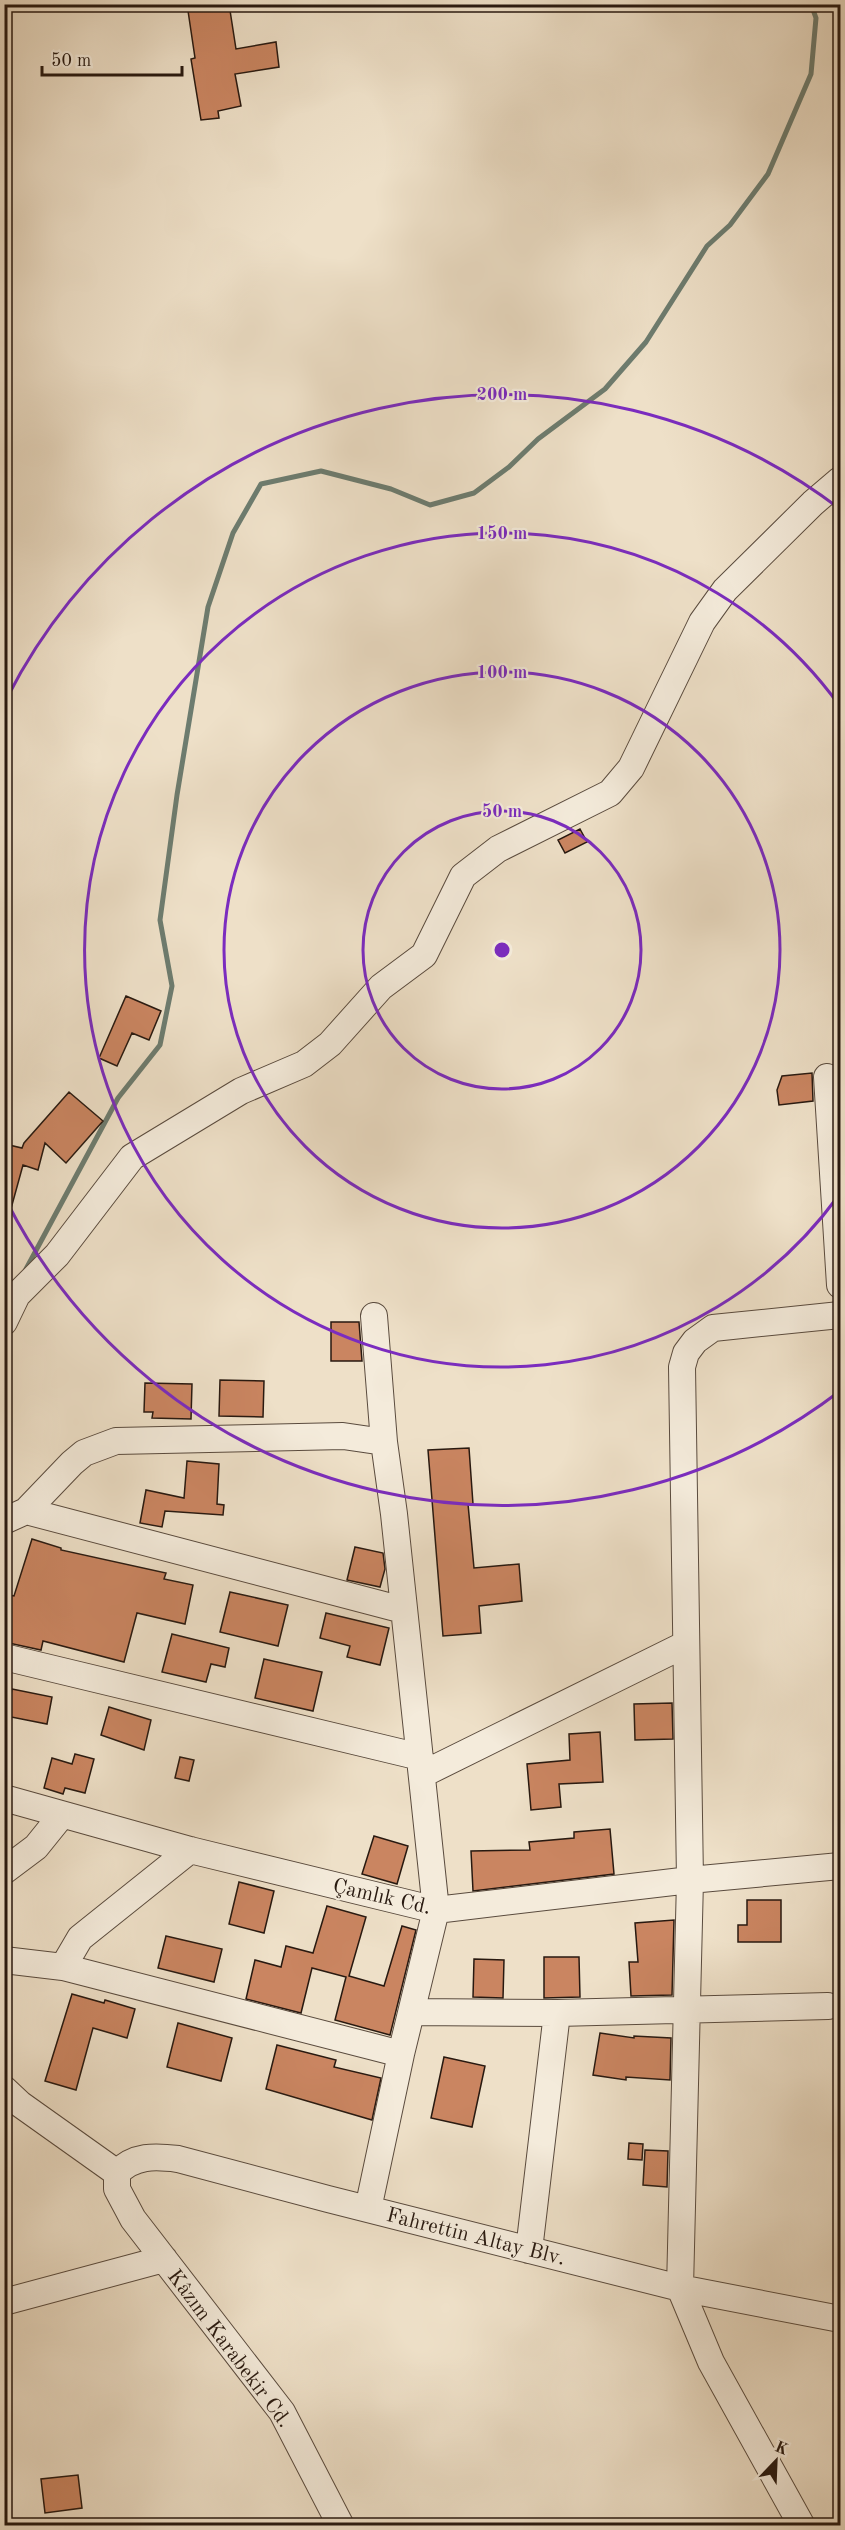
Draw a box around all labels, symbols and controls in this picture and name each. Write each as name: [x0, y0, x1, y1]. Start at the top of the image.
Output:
scale bar: [42, 39, 182, 77]
text: 50 m: [51, 52, 91, 70]
text: 200 m: [477, 386, 527, 404]
text: 150 m: [477, 525, 527, 543]
text: 100 m: [477, 664, 527, 682]
text: 50 m: [482, 803, 522, 821]
centre of rings: [492, 940, 512, 960]
street label: Çamlık Cd.: [330, 1876, 433, 1919]
street label: Fahrettin Altay Blv.: [384, 2205, 567, 2270]
street label: Kâzım Karabekir Cd.: [163, 2266, 295, 2432]
north arrow: [746, 2431, 806, 2491]
text: K: [772, 2439, 790, 2459]

